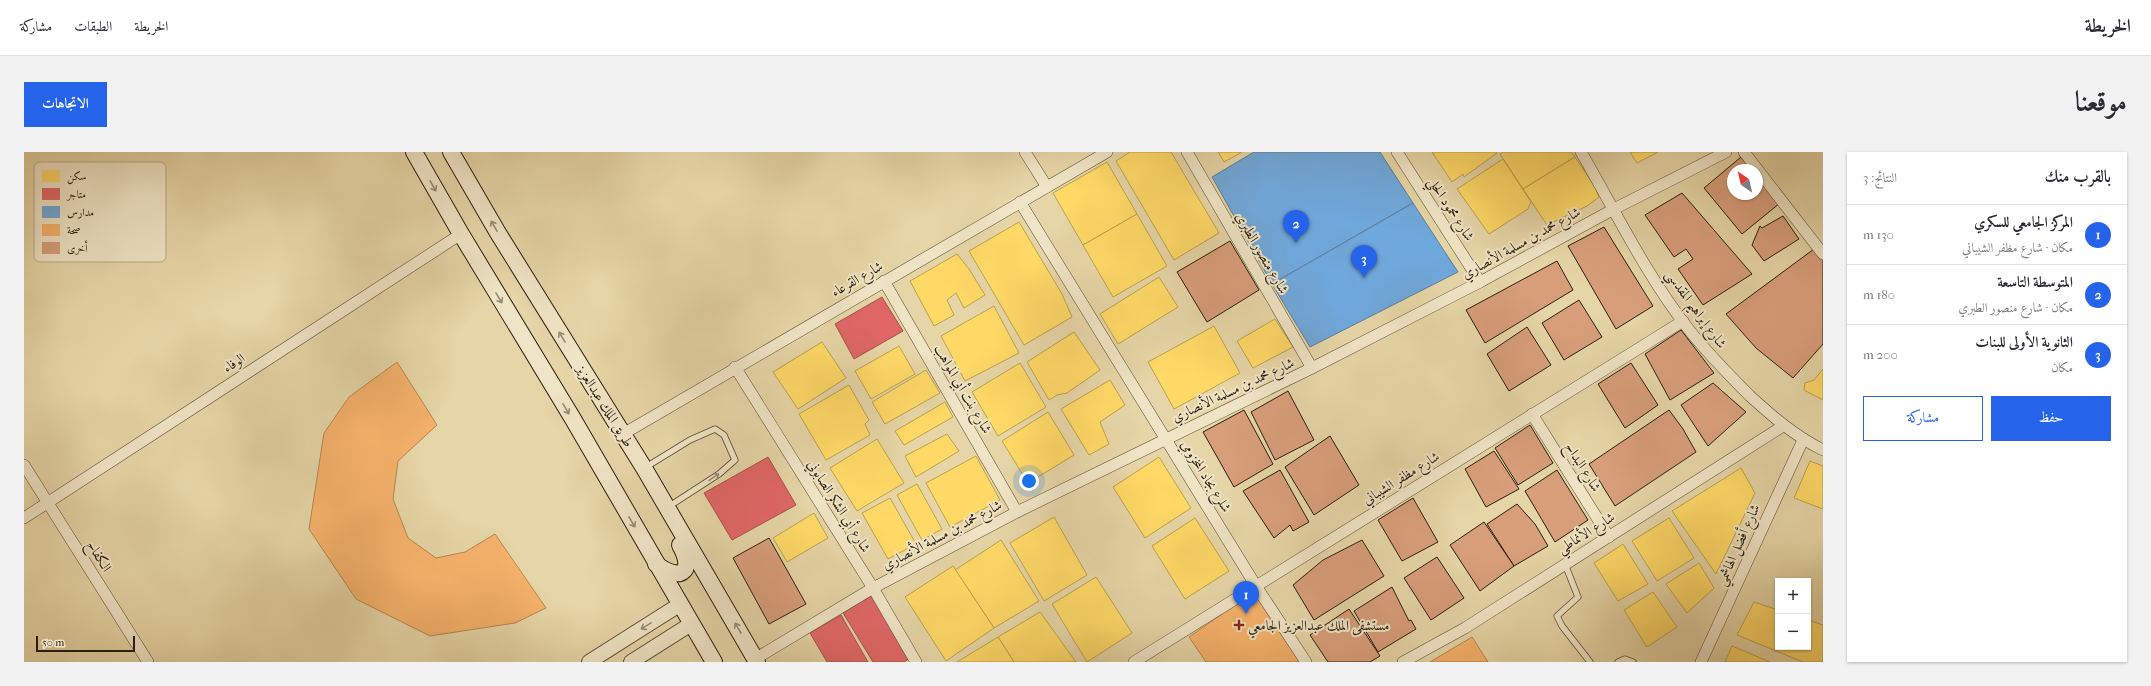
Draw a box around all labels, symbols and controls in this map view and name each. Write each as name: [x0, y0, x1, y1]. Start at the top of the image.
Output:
text: الخريطة: [2085, 15, 2131, 37]
text: مشاركة: [20, 18, 52, 35]
text: الطبقات: [74, 18, 112, 35]
text: الخريطة: [134, 18, 168, 35]
button: الاتجاهات: [24, 82, 107, 127]
text: موقعنا: [2075, 85, 2127, 118]
legend: [34, 162, 166, 262]
north arrow: [1727, 164, 1763, 200]
text: بالقرب منك: [2045, 166, 2111, 186]
text: سكن: [67, 170, 86, 185]
text: النتائج: 3: [1863, 170, 1897, 185]
street label: شارع محمود الحلي: [1421, 174, 1478, 246]
one-way arrow: [430, 180, 438, 192]
text: متاجر: [66, 188, 86, 201]
street label: شارع محمد بن مسلمة الأنصاري: [1458, 202, 1585, 285]
text: مدارس: [67, 206, 94, 219]
street label: شارع منصور الطبري: [1229, 209, 1292, 298]
pin: 2: [1283, 210, 1309, 243]
text: المركز الجامعي للسكري: [1974, 213, 2073, 231]
one-way arrow: [490, 220, 498, 232]
text: صحة: [67, 224, 81, 237]
text: 130 m: [1863, 227, 1894, 242]
text: 1: [2096, 227, 2100, 242]
text: أخرى: [67, 240, 88, 255]
text: مكان · شارع مظفر الشيباني: [1962, 240, 2073, 255]
pin: 3: [1351, 245, 1377, 278]
street label: شارع القرعاء: [828, 257, 887, 303]
street label: شارع إبراهيم المقدسي: [1658, 266, 1730, 355]
text: المتوسطة التاسعة: [1997, 273, 2073, 291]
text: 180 m: [1863, 287, 1895, 302]
text: 2: [2095, 287, 2101, 302]
one-way arrow: [496, 292, 504, 304]
text: مكان · شارع منصور الطبري: [1958, 300, 2073, 315]
one-way arrow: [558, 331, 566, 343]
text: الثانوية الأولى للبنات: [1975, 333, 2073, 351]
street label: شارع بنت أبي المواهب: [928, 340, 997, 438]
text: 200 m: [1863, 347, 1898, 362]
text: 3: [2095, 347, 2101, 362]
street label: الوفاء: [220, 350, 248, 376]
street label: شارع محمد بن مسلمة الأنصاري: [1168, 352, 1298, 429]
street label: طريق الملك عبدالعزيز: [572, 360, 637, 450]
text: مكان: [2051, 360, 2073, 375]
button: مشاركة: [1863, 396, 1983, 441]
button: حفظ: [1991, 396, 2111, 441]
one-way arrow: [563, 403, 571, 415]
street label: شلرع بجاد المخزومي: [1175, 437, 1235, 517]
street label: شارع البداح: [1558, 439, 1605, 497]
street label: شارع مظفر الشيباني: [1359, 448, 1444, 511]
street label: شارع أبي الشكر الصابوني: [801, 455, 876, 557]
your location: [1019, 471, 1039, 491]
one-way arrow: [708, 473, 719, 481]
street label: شارع محمد بن مسلمة الأنصاري: [878, 494, 1006, 576]
street label: شارع أفضل الهاشمي: [1711, 501, 1767, 590]
street label: شارع الأنماطي: [1553, 507, 1620, 561]
one-way arrow: [628, 516, 636, 528]
street label: الكفاح: [79, 537, 115, 577]
map controls: [1775, 578, 1811, 650]
button: +: [1775, 578, 1811, 614]
pin: 1: [1233, 581, 1259, 614]
button: −: [1775, 614, 1811, 650]
place label: مستشفى الملك عبدالعزيز الجامعي: [1248, 617, 1389, 639]
marker: مستشفى الملك عبدالعزيز الجامعي: [1233, 619, 1245, 631]
one-way arrow: [641, 622, 652, 630]
one-way arrow: [733, 622, 741, 634]
scale bar: [36, 634, 135, 653]
text: 50 m: [42, 636, 64, 649]

